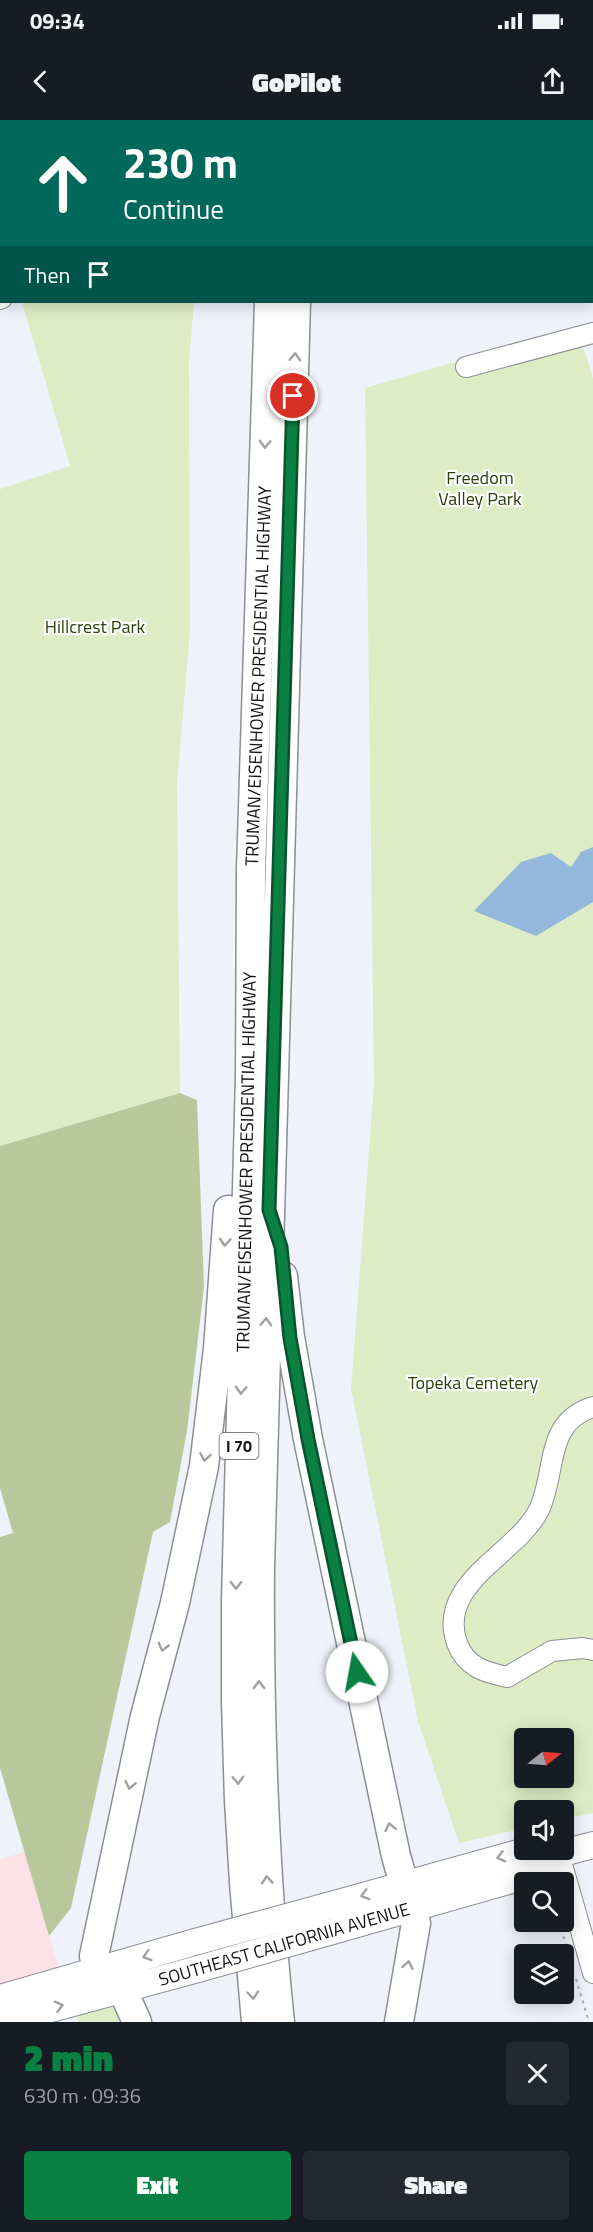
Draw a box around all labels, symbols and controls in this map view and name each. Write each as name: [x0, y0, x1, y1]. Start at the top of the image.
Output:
text: 09:34: [30, 4, 85, 38]
text: GoPilot: [252, 61, 341, 102]
icon: back: [24, 65, 57, 98]
icon: share: [536, 65, 569, 98]
text: 230 m: [123, 130, 238, 194]
icon: ahead: [24, 144, 102, 222]
text: Continue: [123, 188, 224, 229]
text: Then: [24, 258, 70, 292]
icon: arrive: [82, 258, 115, 291]
one-way arrow: [288, 352, 301, 361]
pin: [267, 370, 318, 421]
icon: arrive: [276, 379, 309, 412]
one-way arrow: [258, 439, 271, 448]
park label: Freedom Valley Park: [438, 464, 522, 512]
street label: TRUMAN/EISENHOWER PRESIDENTIAL HIGHWAY: [238, 485, 278, 867]
park label: Hillcrest Park: [45, 613, 146, 640]
street label: TRUMAN/EISENHOWER PRESIDENTIAL HIGHWAY: [229, 971, 263, 1352]
one-way arrow: [219, 1238, 232, 1247]
one-way arrow: [260, 1318, 273, 1327]
park label: Topeka Cemetery: [408, 1369, 539, 1396]
one-way arrow: [235, 1385, 247, 1394]
road number: I 70: [220, 1433, 258, 1459]
one-way arrow: [199, 1452, 212, 1462]
one-way arrow: [230, 1580, 242, 1589]
position arrow: [325, 1640, 389, 1704]
one-way arrow: [158, 1641, 170, 1652]
one-way arrow: [253, 1681, 266, 1690]
north arrow: [514, 1728, 574, 1788]
map controls: [514, 1728, 574, 2004]
one-way arrow: [232, 1775, 245, 1784]
one-way arrow: [124, 1780, 137, 1790]
button: sound: [514, 1800, 574, 1860]
one-way arrow: [384, 1823, 397, 1833]
one-way arrow: [496, 1850, 506, 1863]
button: search: [514, 1872, 574, 1932]
one-way arrow: [261, 1876, 274, 1885]
one-way arrow: [360, 1888, 371, 1900]
street label: SOUTHEAST CALIFORNIA AVENUE: [155, 1895, 413, 1993]
button: layers: [514, 1944, 574, 2004]
one-way arrow: [142, 1948, 152, 1961]
one-way arrow: [402, 1960, 414, 1970]
one-way arrow: [247, 1991, 260, 2000]
one-way arrow: [54, 2001, 64, 2014]
text: 2 min: [24, 2030, 113, 2085]
button: close: [506, 2042, 569, 2105]
text: 630 m · 09:36: [24, 2080, 141, 2111]
button: Exit: [24, 2151, 291, 2220]
button: Share: [303, 2151, 569, 2220]

